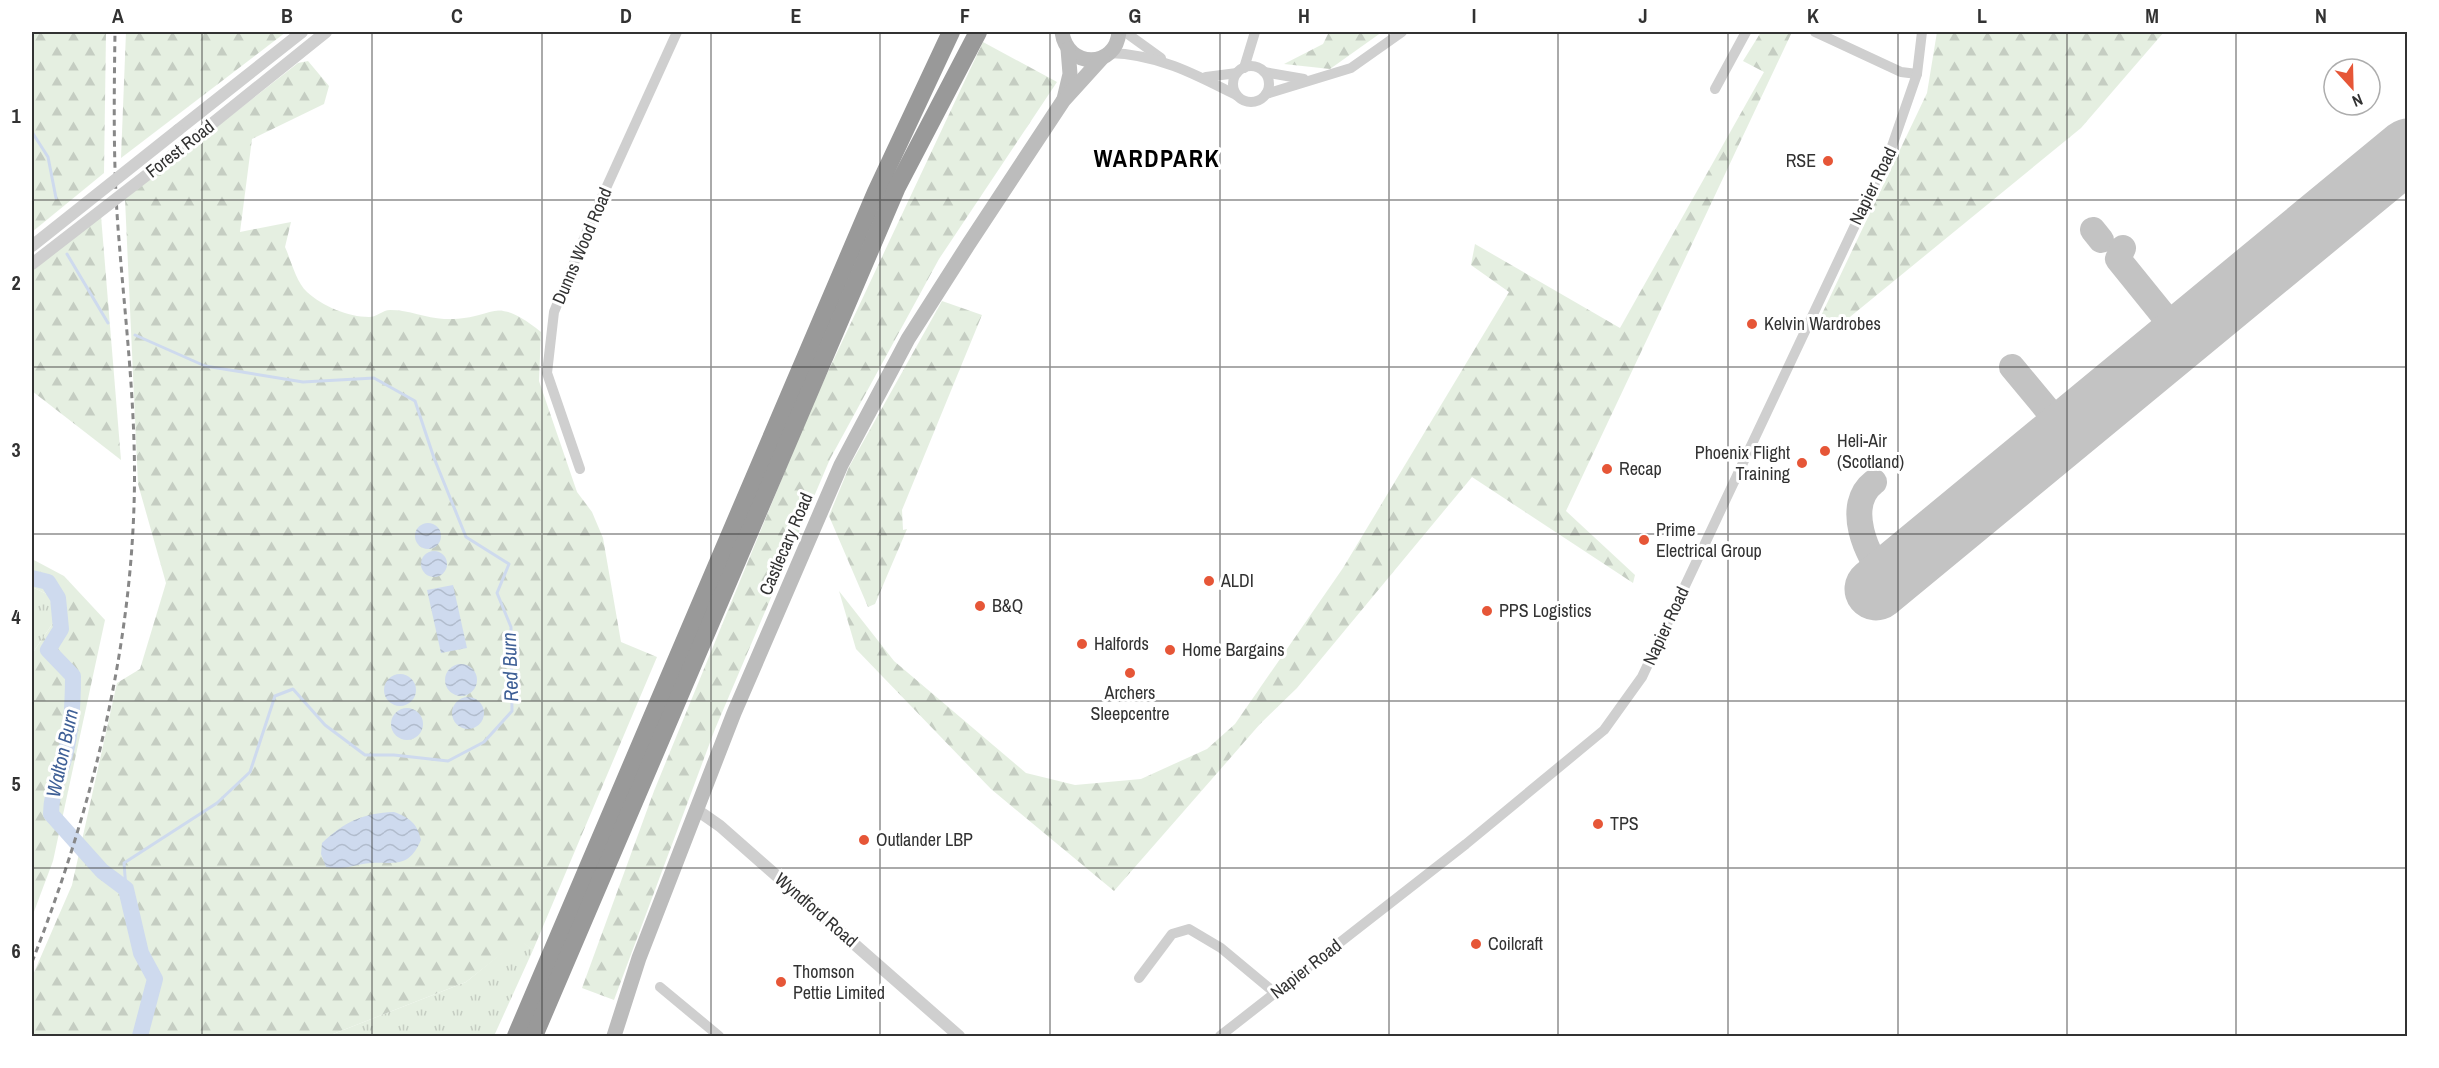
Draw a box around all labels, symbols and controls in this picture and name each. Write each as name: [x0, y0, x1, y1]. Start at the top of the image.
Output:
text: A: [112, 2, 124, 29]
text: B: [281, 2, 293, 29]
text: C: [451, 2, 463, 29]
text: D: [620, 2, 632, 29]
text: E: [791, 2, 802, 29]
text: F: [960, 2, 970, 29]
text: G: [1129, 2, 1141, 29]
text: H: [1298, 2, 1310, 29]
text: I: [1472, 2, 1476, 29]
text: J: [1638, 2, 1648, 29]
text: K: [1807, 2, 1819, 29]
text: L: [1977, 2, 1987, 29]
text: M: [2145, 2, 2159, 29]
text: N: [2315, 2, 2327, 29]
north arrow: [2322, 57, 2382, 117]
text: N: [2349, 89, 2366, 113]
text: 1: [11, 102, 21, 129]
street label: Forest Road: [140, 114, 219, 183]
district label: WARDPARK: [1094, 142, 1220, 174]
street label: Napier Road: [1843, 143, 1902, 229]
place label: RSE: [1786, 148, 1816, 173]
marker: RSE: [1821, 154, 1835, 168]
street label: Dunns Wood Road: [546, 184, 617, 308]
text: 2: [11, 269, 21, 296]
place label: Kelvin Wardrobes: [1764, 311, 1881, 336]
marker: Kelvin Wardrobes: [1745, 317, 1759, 331]
place label: Heli-Air (Scotland): [1837, 428, 1904, 474]
text: 3: [11, 436, 21, 463]
place label: Phoenix Flight Training: [1695, 440, 1791, 486]
marker: Heli-Air (Scotland): [1818, 444, 1832, 458]
place label: Recap: [1619, 456, 1662, 481]
marker: Phoenix Flight Training: [1795, 456, 1809, 470]
marker: Recap: [1600, 462, 1614, 476]
street label: Castlecary Road: [753, 489, 818, 599]
place label: Prime Electrical Group: [1656, 517, 1762, 563]
marker: Prime Electrical Group: [1637, 533, 1651, 547]
place label: ALDI: [1220, 568, 1254, 593]
marker: ALDI: [1202, 574, 1216, 588]
street label: Napier Road: [1637, 583, 1695, 669]
place label: B&Q: [992, 593, 1023, 618]
place label: PPS Logistics: [1499, 598, 1592, 623]
marker: B&Q: [973, 599, 987, 613]
text: 4: [11, 603, 21, 630]
marker: PPS Logistics: [1480, 604, 1494, 618]
place label: Halfords: [1094, 631, 1149, 656]
water label: Red Burn: [495, 632, 524, 702]
marker: Halfords: [1075, 637, 1089, 651]
place label: Home Bargains: [1182, 637, 1285, 662]
marker: Home Bargains: [1163, 643, 1177, 657]
marker: Archers Sleepcentre: [1123, 666, 1137, 680]
place label: Archers Sleepcentre: [1091, 680, 1169, 726]
water label: Walton Burn: [39, 706, 84, 800]
text: 5: [11, 770, 21, 797]
place label: TPS: [1610, 811, 1639, 836]
marker: TPS: [1591, 817, 1605, 831]
place label: Outlander LBP: [876, 827, 973, 852]
marker: Outlander LBP: [857, 833, 871, 847]
street label: Wyndford Road: [769, 867, 863, 953]
place label: Coilcraft: [1488, 931, 1543, 956]
street label: Napier Road: [1265, 933, 1346, 1004]
text: 6: [11, 937, 21, 964]
marker: Coilcraft: [1469, 937, 1483, 951]
place label: Thomson Pettie Limited: [793, 959, 885, 1005]
marker: Thomson Pettie Limited: [774, 975, 788, 989]

